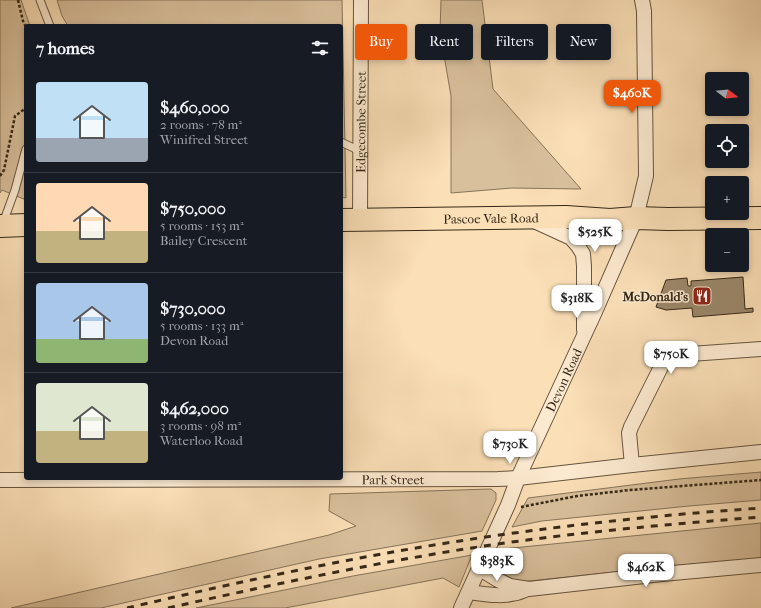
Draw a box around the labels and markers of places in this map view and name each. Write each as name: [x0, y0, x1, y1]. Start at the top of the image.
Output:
pin: $460K: [604, 80, 660, 114]
pin: $525K: [567, 219, 623, 253]
pin: $318K: [549, 285, 605, 319]
restaurant icon: McDonald's: [691, 285, 713, 307]
place label: McDonald's: [622, 289, 688, 304]
pin: $750K: [643, 341, 699, 375]
pin: $730K: [482, 431, 538, 465]
pin: $383K: [469, 548, 525, 582]
pin: $462K: [618, 554, 674, 588]

